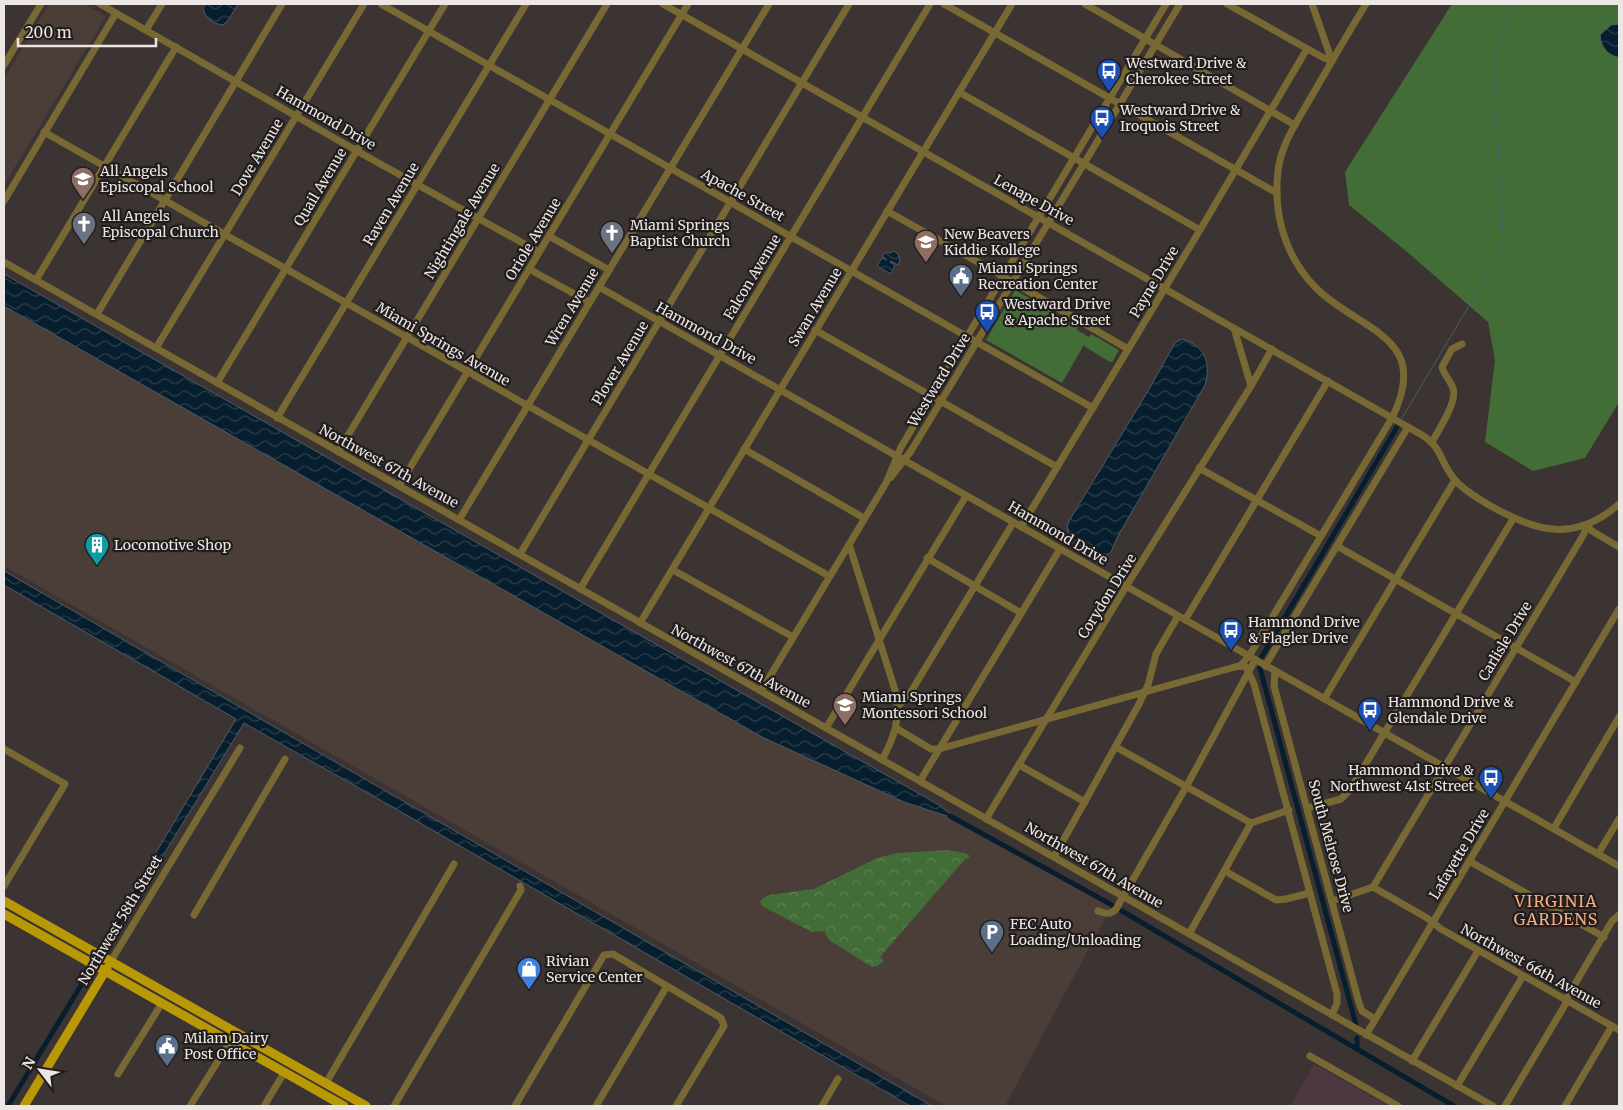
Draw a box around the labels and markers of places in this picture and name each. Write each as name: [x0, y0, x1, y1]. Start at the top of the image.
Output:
place label: Westward Drive & Cherokee Street: [1125, 54, 1247, 88]
bus stop icon: Westward Drive & Cherokee Street: [1096, 58, 1122, 92]
place label: Westward Drive & Iroquois Street: [1119, 101, 1241, 135]
bus stop icon: Westward Drive & Iroquois Street: [1089, 105, 1115, 139]
place label: All Angels Episcopal School: [99, 162, 214, 196]
school or university icon: All Angels Episcopal School: [70, 166, 96, 200]
place label: All Angels Episcopal Church: [101, 207, 219, 241]
church icon: All Angels Episcopal Church: [71, 211, 97, 245]
place label: Miami Springs Baptist Church: [630, 216, 730, 250]
church icon: Miami Springs Baptist Church: [599, 220, 625, 254]
place label: New Beavers Kiddie Kollege: [944, 225, 1040, 259]
school or university icon: New Beavers Kiddie Kollege: [913, 229, 939, 263]
place label: Miami Springs Recreation Center: [978, 259, 1098, 293]
public building icon: Miami Springs Recreation Center: [948, 263, 974, 297]
place label: Westward Drive & Apache Street: [1003, 295, 1111, 329]
bus stop icon: Westward Drive & Apache Street: [974, 299, 1000, 333]
building icon: Locomotive Shop: [84, 532, 110, 566]
place label: Locomotive Shop: [114, 536, 232, 554]
place label: Hammond Drive & Flagler Drive: [1248, 613, 1360, 647]
bus stop icon: Hammond Drive & Flagler Drive: [1218, 617, 1244, 651]
place label: Miami Springs Montessori School: [862, 688, 988, 722]
school or university icon: Miami Springs Montessori School: [832, 692, 858, 726]
place label: Hammond Drive & Glendale Drive: [1388, 693, 1514, 727]
bus stop icon: Hammond Drive & Glendale Drive: [1357, 697, 1383, 731]
place label: Hammond Drive & Northwest 41st Street: [1330, 761, 1475, 795]
bus stop icon: Hammond Drive & Northwest 41st Street: [1478, 765, 1504, 799]
place label: FEC Auto Loading/Unloading: [1010, 915, 1142, 949]
parking icon: FEC Auto Loading/Unloading: [979, 919, 1005, 953]
place label: Rivian Service Center: [546, 952, 643, 986]
shop icon: Rivian Service Center: [516, 956, 542, 990]
place label: Milam Dairy Post Office: [184, 1029, 270, 1063]
public building icon: Milam Dairy Post Office: [154, 1033, 180, 1067]

